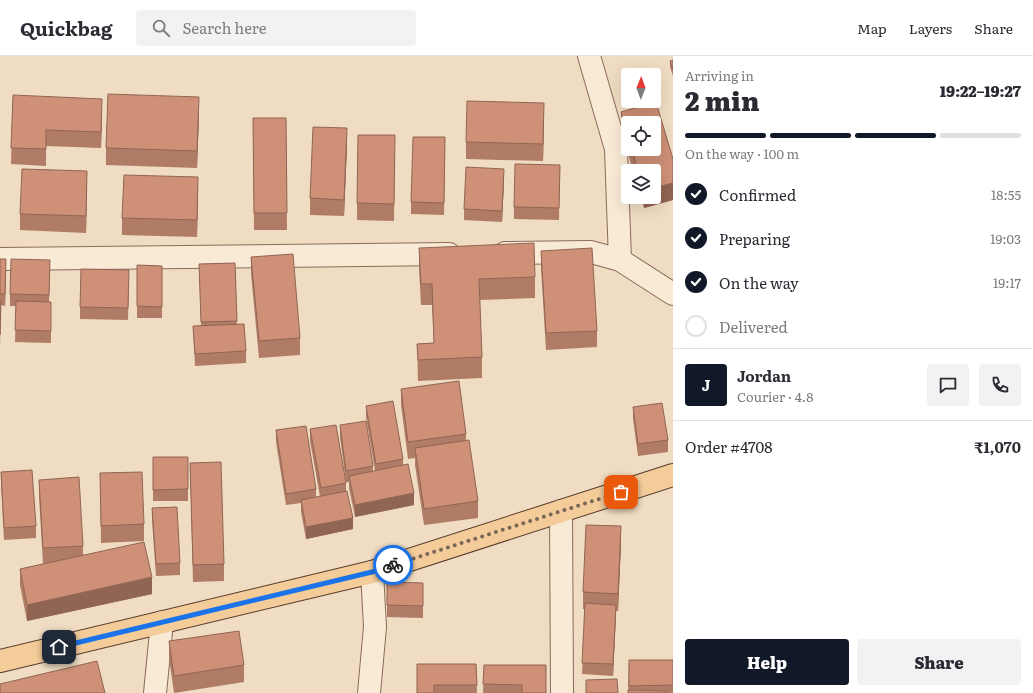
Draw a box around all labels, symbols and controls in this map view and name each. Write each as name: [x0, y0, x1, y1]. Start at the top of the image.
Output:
search box: [136, 10, 416, 46]
text: Quickbag: [20, 14, 112, 42]
text: Search here: [182, 16, 267, 39]
icon: search: [150, 17, 172, 39]
text: Map: [857, 18, 887, 38]
text: Layers: [909, 18, 952, 38]
text: Share: [974, 18, 1013, 38]
text: Arriving in: [685, 66, 754, 85]
north arrow: [621, 68, 661, 108]
map controls: [621, 68, 661, 204]
text: 19:22–19:27: [940, 79, 1021, 102]
text: 2 min: [685, 80, 760, 119]
button: locate: [621, 116, 661, 156]
text: On the way · 100 m: [685, 144, 799, 163]
button: layers: [621, 164, 661, 204]
icon: check: [685, 183, 707, 205]
text: Confirmed: [719, 183, 796, 206]
text: 18:55: [991, 185, 1021, 204]
icon: check: [685, 227, 707, 249]
text: Preparing: [719, 227, 790, 250]
text: 19:03: [990, 229, 1021, 248]
icon: check: [685, 271, 707, 293]
text: On the way: [719, 271, 799, 294]
text: 19:17: [993, 273, 1021, 292]
text: Delivered: [719, 315, 788, 338]
text: Jordan: [737, 364, 791, 387]
button: chat: [927, 364, 969, 406]
button: phone: [979, 364, 1021, 406]
text: J: [702, 373, 710, 396]
text: Courier · 4.8: [737, 387, 813, 406]
text: Order #4708: [685, 435, 773, 458]
text: ₹1,070: [974, 435, 1021, 458]
pin: [604, 475, 638, 509]
icon: bag: [610, 481, 632, 503]
courier: [373, 545, 413, 585]
icon: bike: [382, 554, 404, 576]
pin: [42, 630, 76, 664]
icon: home: [48, 636, 70, 658]
button: Help: [685, 639, 849, 685]
button: Share: [857, 639, 1021, 685]

